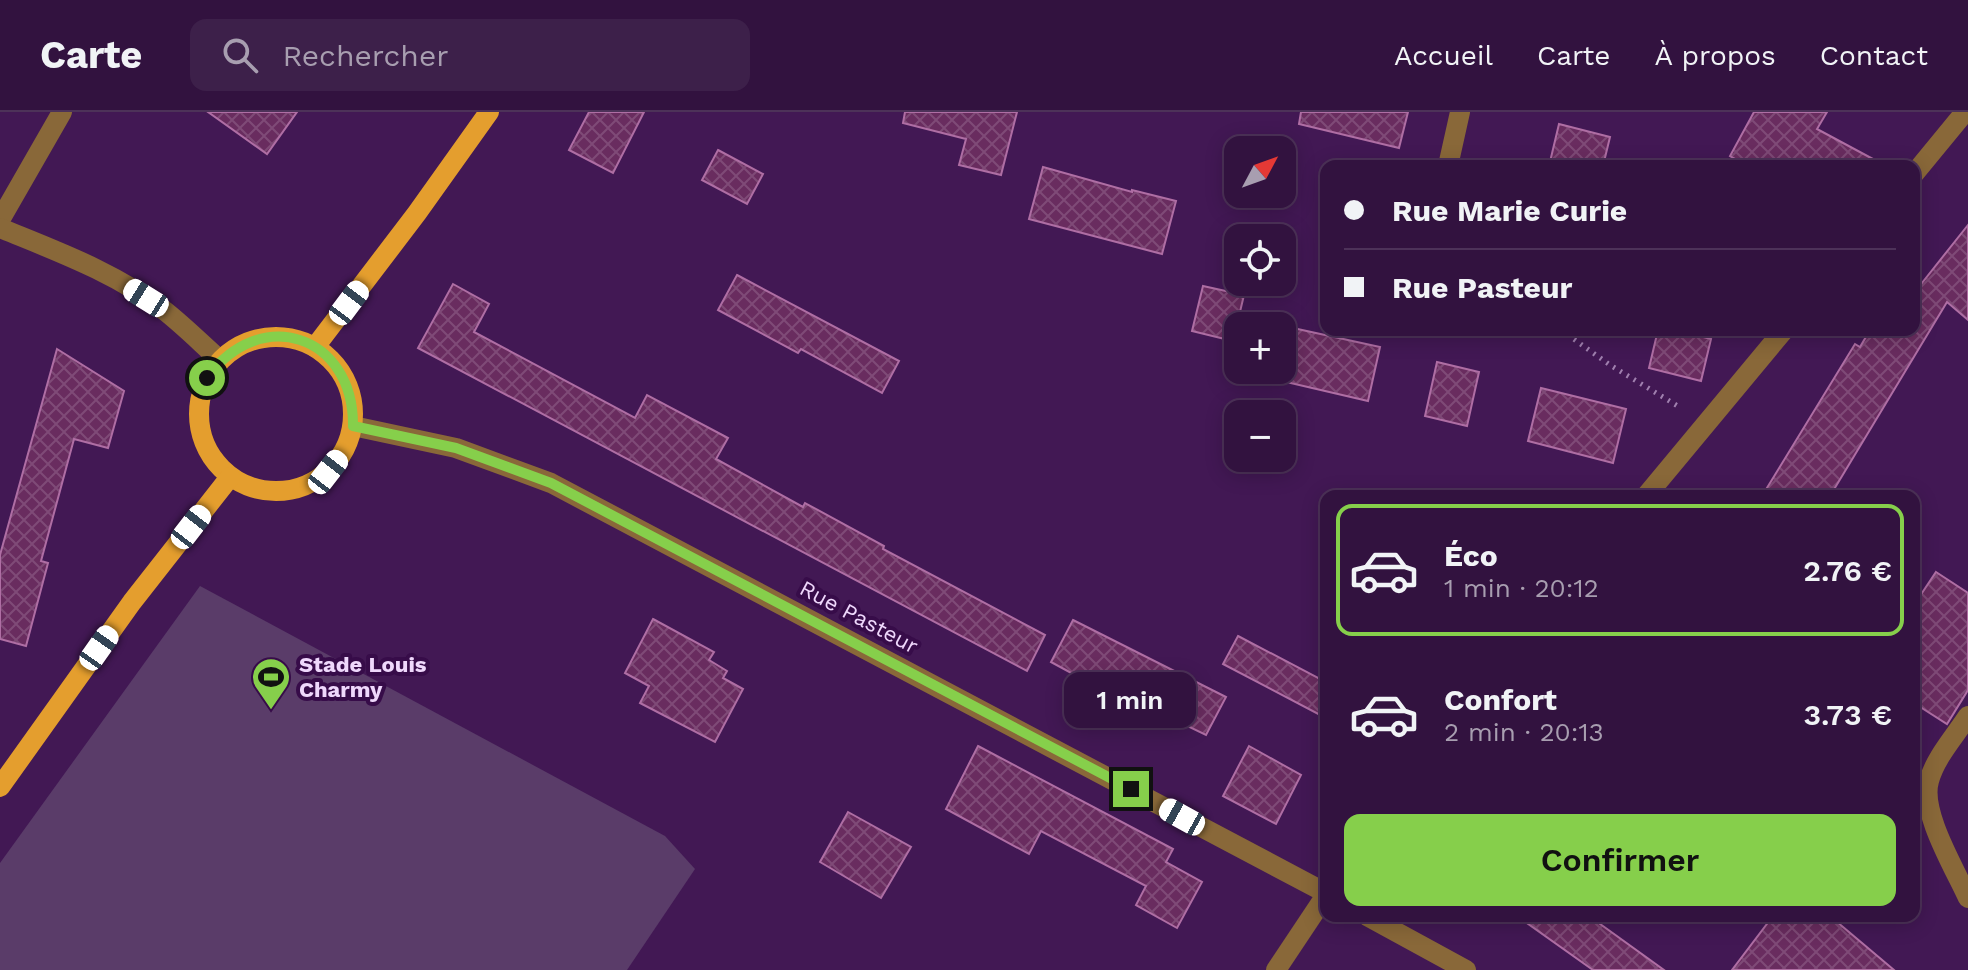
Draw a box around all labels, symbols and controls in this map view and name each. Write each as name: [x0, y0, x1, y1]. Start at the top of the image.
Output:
search box: [190, 19, 750, 91]
text: Carte: [40, 33, 142, 77]
icon: search: [218, 33, 262, 77]
text: Rechercher: [282, 38, 449, 73]
text: Accueil: [1394, 39, 1493, 72]
text: Carte: [1537, 39, 1611, 72]
text: À propos: [1655, 39, 1776, 72]
text: Contact: [1820, 39, 1928, 72]
north arrow: [1224, 136, 1296, 208]
map controls: [1224, 136, 1296, 472]
text: Rue Marie Curie: [1392, 193, 1627, 228]
button: locate: [1224, 224, 1296, 296]
text: Rue Pasteur: [1392, 270, 1572, 305]
car: [119, 275, 173, 321]
car: [325, 277, 373, 329]
button: +: [1224, 312, 1296, 384]
route start: [189, 360, 225, 396]
button: −: [1224, 400, 1296, 472]
car: [304, 446, 352, 498]
car: [167, 501, 215, 553]
icon: car: [1348, 534, 1420, 606]
text: Éco: [1444, 538, 1498, 573]
text: 2.76 €: [1803, 553, 1892, 588]
text: 1 min · 20:12: [1444, 573, 1599, 603]
street label: Rue Pasteur: [796, 575, 922, 659]
car: [75, 621, 123, 675]
place label: Stade Louis Charmy: [299, 652, 427, 702]
sports icon: Stade Louis Charmy: [250, 656, 292, 711]
callout: 1 min: [1065, 673, 1197, 729]
icon: car: [1348, 678, 1420, 750]
text: Confort: [1444, 682, 1557, 717]
text: 1 min: [1097, 685, 1163, 715]
text: 3.73 €: [1803, 697, 1892, 732]
text: 2 min · 20:13: [1444, 717, 1604, 747]
route end: [1113, 771, 1149, 807]
car: [1155, 795, 1209, 839]
button: Confirmer: [1344, 814, 1896, 906]

